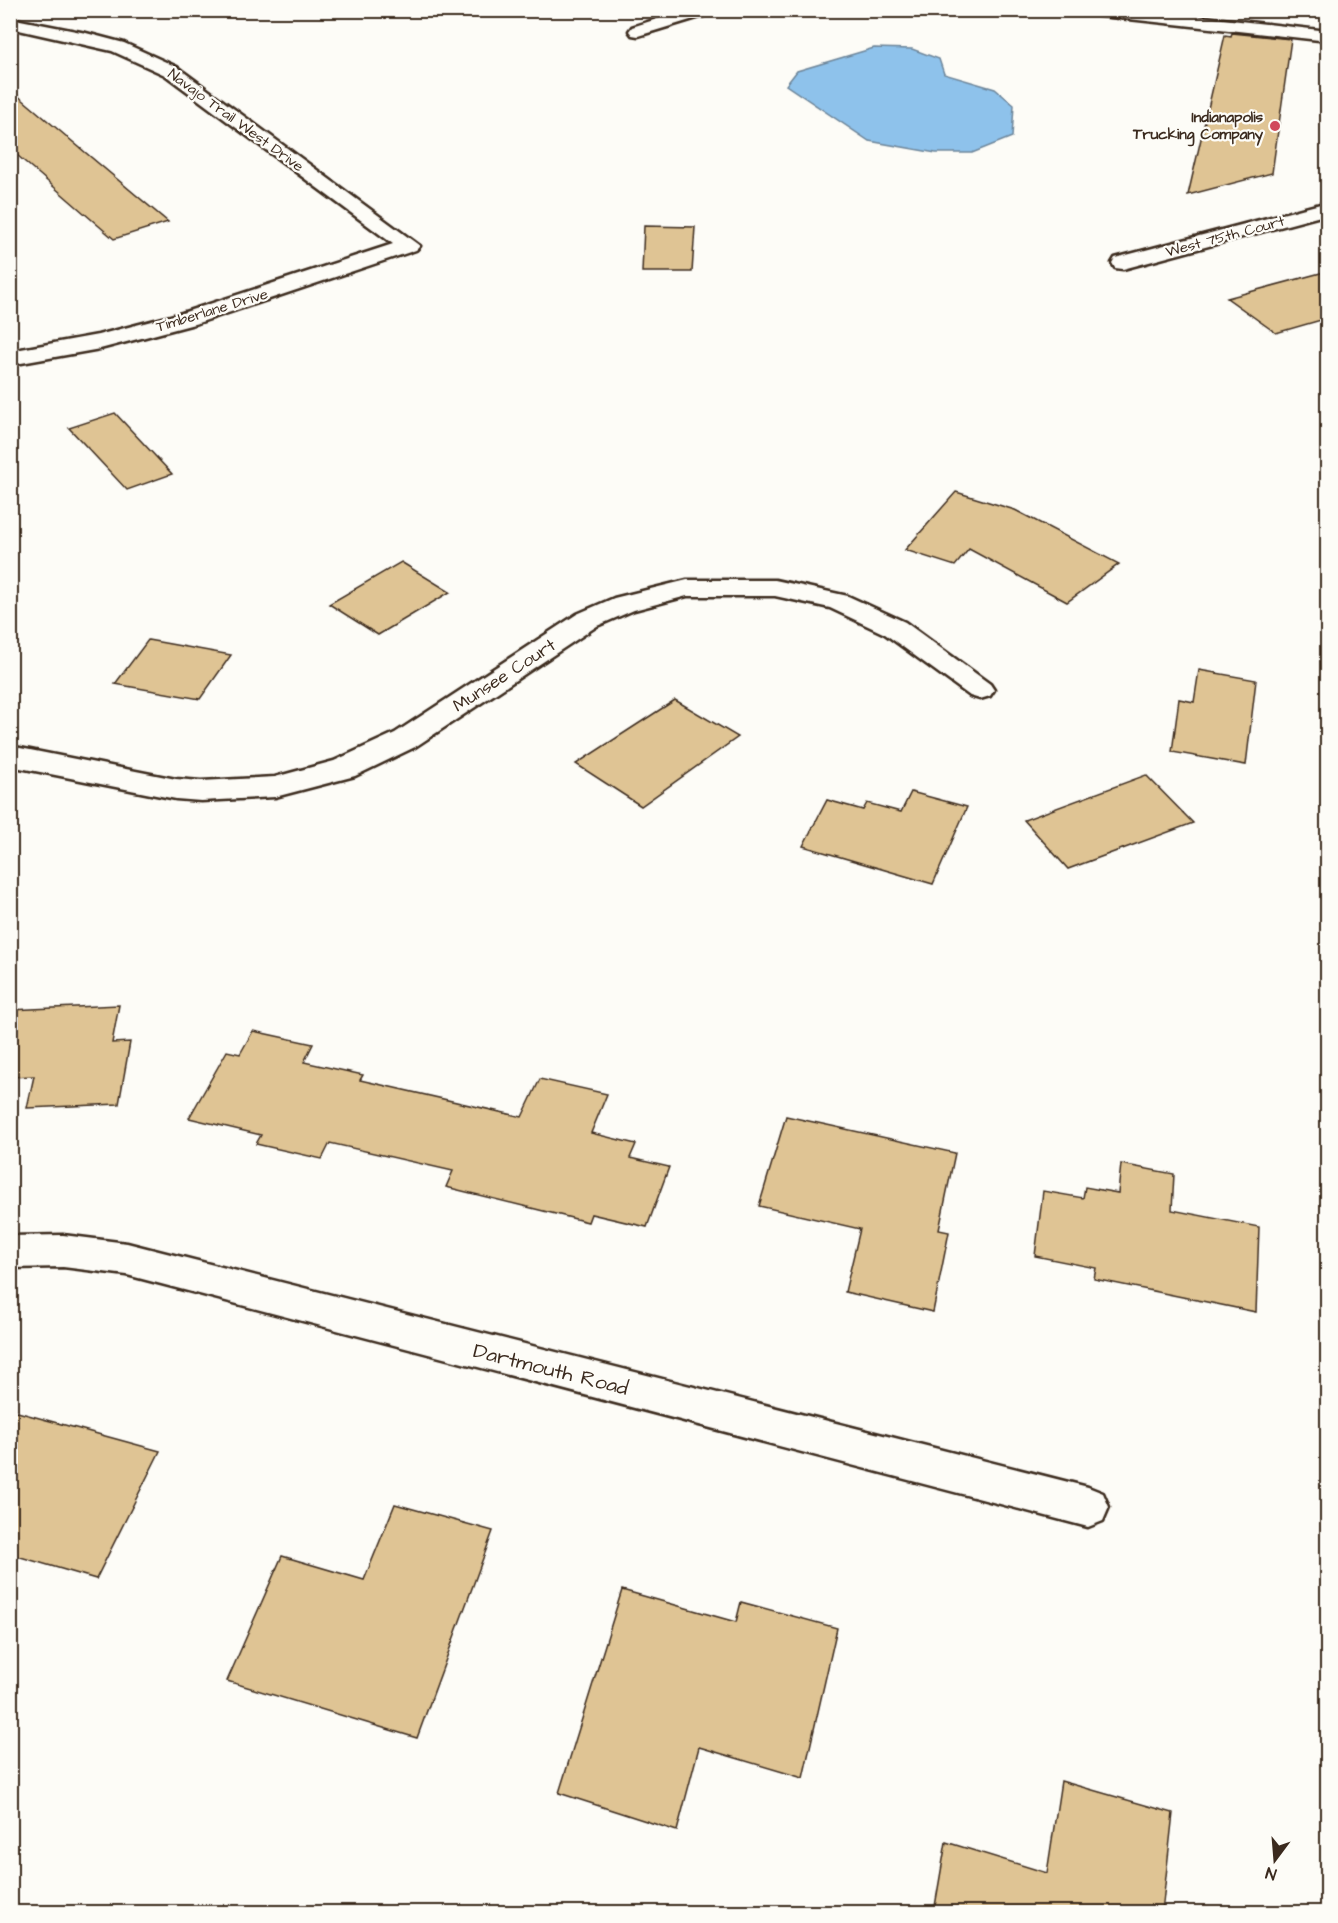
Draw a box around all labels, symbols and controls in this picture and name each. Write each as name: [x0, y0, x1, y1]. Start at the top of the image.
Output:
street label: Navajo Trail West Drive: [163, 64, 308, 177]
place label: Indianapolis Trucking Company: [1132, 107, 1264, 147]
marker: Indianapolis Trucking Company: [1268, 119, 1282, 133]
street label: West 75th Court: [1163, 211, 1287, 262]
street label: Timberlane Drive: [154, 283, 271, 337]
street label: Munsee Court: [448, 632, 561, 718]
street label: Dartmouth Road: [470, 1336, 632, 1403]
north arrow: [1245, 1830, 1305, 1890]
text: N: [1263, 1862, 1279, 1885]

